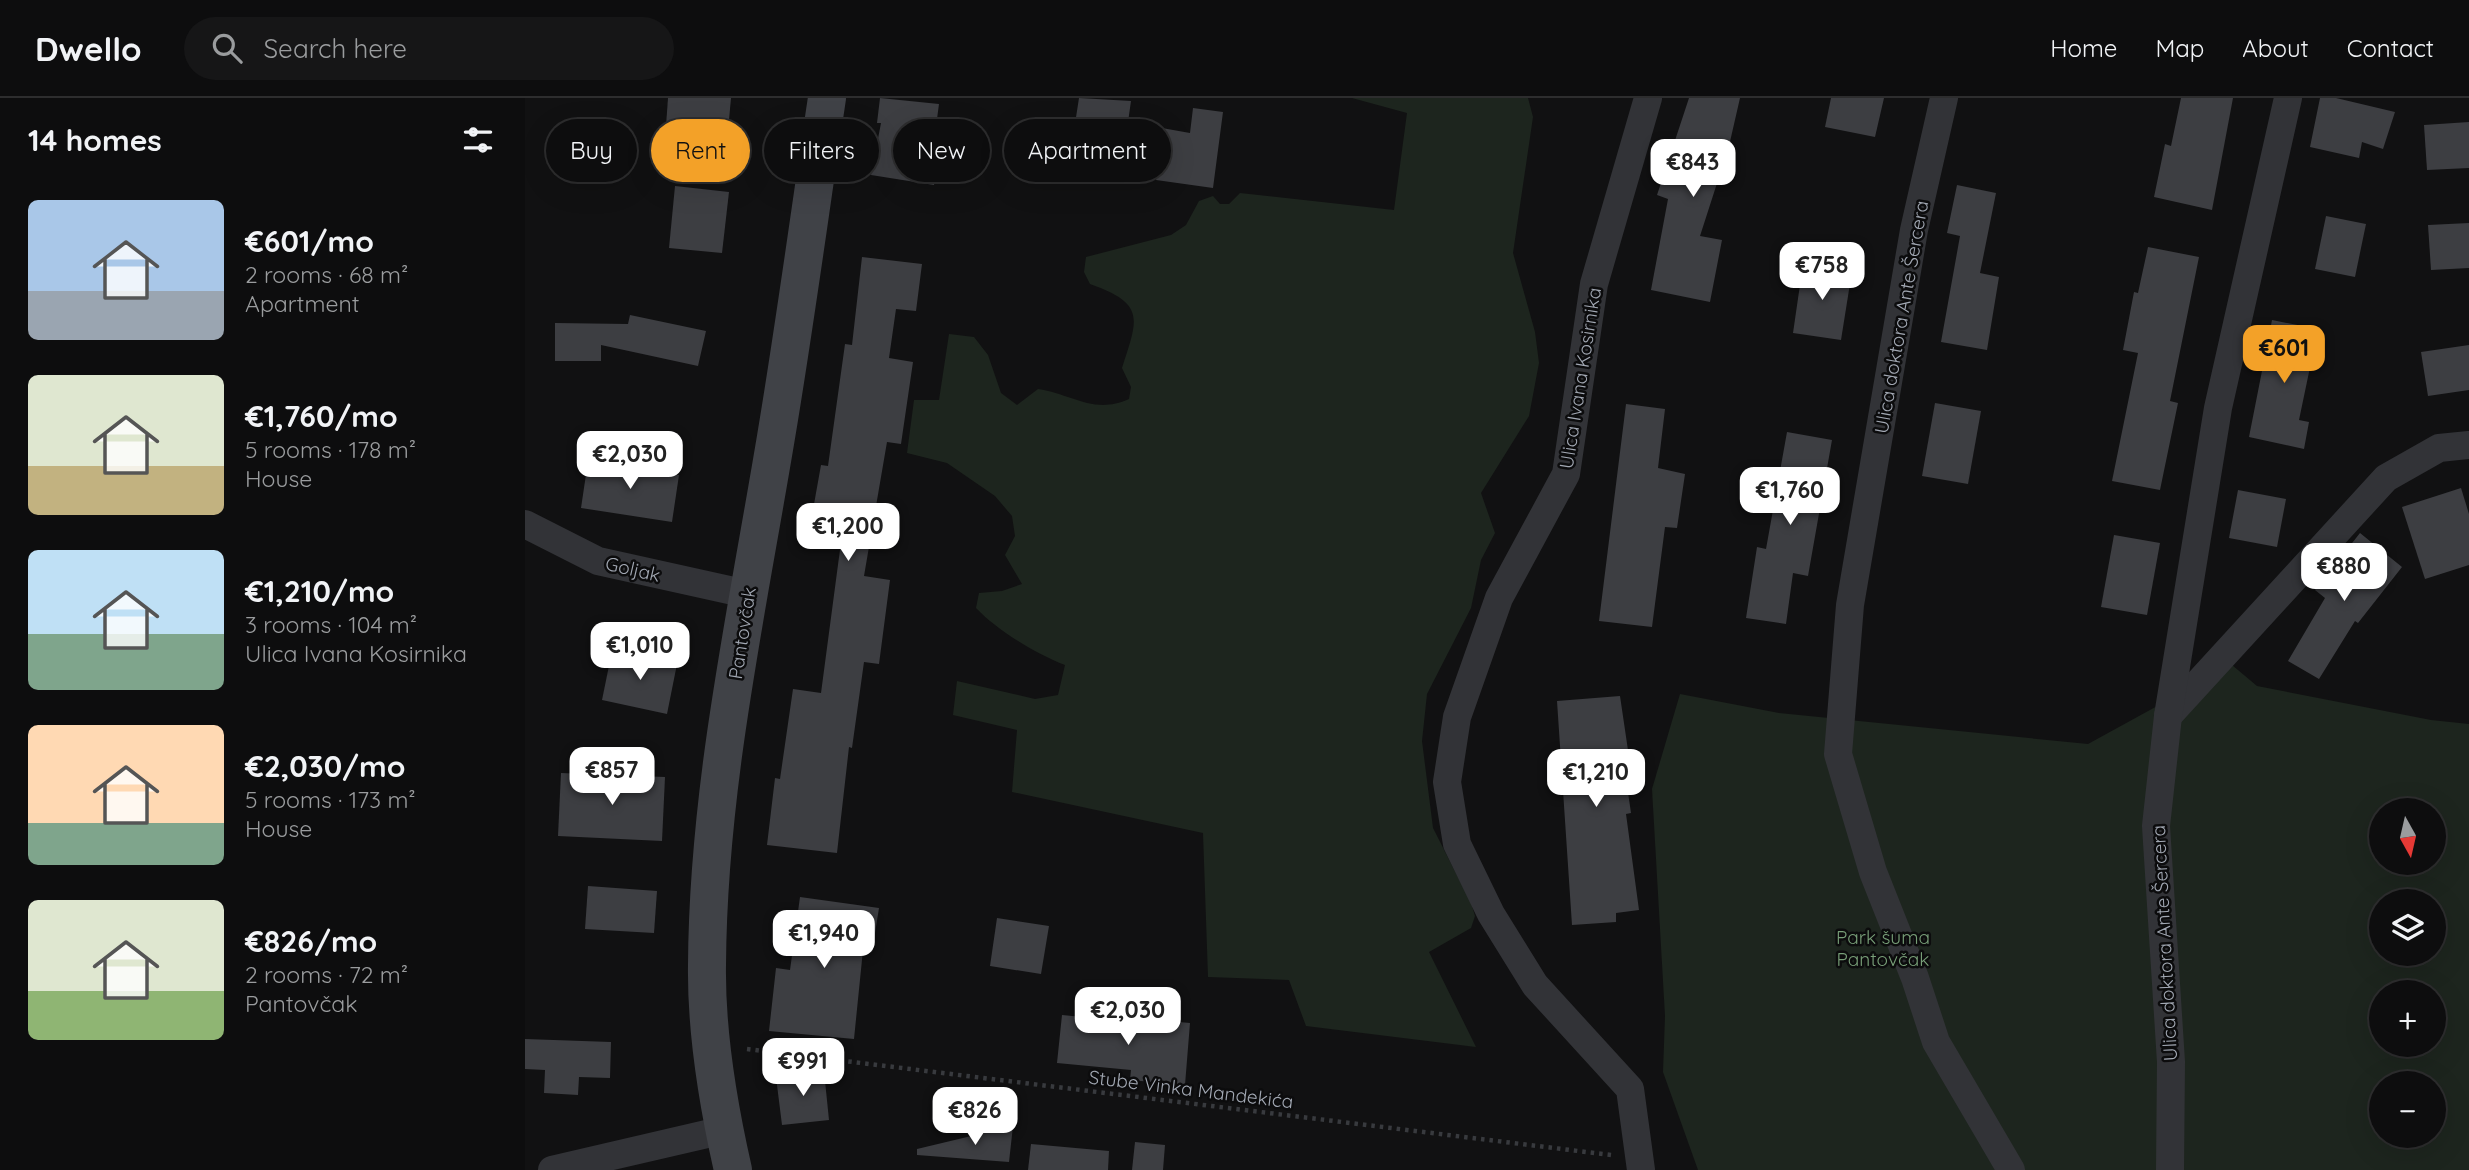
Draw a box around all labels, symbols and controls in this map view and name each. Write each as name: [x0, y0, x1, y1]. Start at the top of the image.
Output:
search box: [184, 17, 674, 80]
text: Dwello: [35, 28, 142, 69]
icon: search: [208, 29, 246, 67]
text: Search here: [264, 32, 407, 65]
text: Home: [2050, 33, 2117, 63]
text: Map: [2155, 33, 2204, 63]
text: About: [2242, 33, 2309, 63]
text: Contact: [2347, 33, 2434, 63]
chip: Buy: [546, 119, 637, 182]
chip: Rent: [651, 119, 750, 182]
chip: Filters: [764, 119, 879, 182]
chip: New: [893, 119, 990, 182]
chip: Apartment: [1004, 119, 1171, 182]
text: 14 homes: [28, 121, 162, 159]
icon: filters: [459, 121, 497, 159]
pin: €843: [1652, 140, 1734, 199]
text: €843: [1667, 147, 1719, 176]
street label: Ulica doktora Ante Šercera: [1869, 199, 1933, 435]
text: €601/mo: [245, 222, 374, 260]
icon: home: [84, 228, 168, 312]
pin: €758: [1781, 242, 1863, 302]
text: €758: [1796, 250, 1848, 279]
text: 2 rooms · 68 m²: [245, 260, 408, 289]
street label: Ulica Ivana Kosirnika: [1554, 286, 1606, 470]
text: Apartment: [245, 289, 359, 318]
pin: €601: [2243, 326, 2325, 385]
text: €601: [2259, 333, 2309, 362]
text: €1,760/mo: [245, 397, 398, 435]
icon: home: [84, 403, 168, 487]
pin: €2,030: [573, 432, 687, 491]
text: 5 rooms · 178 m²: [245, 435, 416, 464]
text: €2,030: [593, 439, 667, 468]
text: House: [245, 464, 312, 493]
pin: €1,760: [1733, 468, 1847, 527]
text: €1,760: [1756, 475, 1824, 504]
pin: €1,200: [791, 504, 905, 563]
text: €1,200: [812, 511, 884, 540]
pin: €880: [2303, 544, 2385, 603]
street label: Goljak: [603, 551, 663, 587]
text: €880: [2317, 551, 2371, 580]
text: €1,210/mo: [245, 572, 394, 610]
icon: home: [84, 578, 168, 662]
street label: Pantovčak: [723, 585, 761, 681]
text: 3 rooms · 104 m²: [245, 610, 417, 639]
pin: €1,010: [583, 622, 697, 682]
text: €1,010: [607, 630, 673, 659]
text: Ulica Ivana Kosirnika: [245, 639, 467, 668]
text: €2,030/mo: [245, 747, 406, 785]
pin: €857: [571, 748, 653, 807]
pin: €1,210: [1539, 750, 1653, 809]
icon: home: [84, 753, 168, 837]
text: €857: [586, 755, 638, 784]
text: €1,210: [1563, 757, 1629, 786]
text: 5 rooms · 173 m²: [245, 785, 416, 814]
north arrow: [2369, 798, 2447, 875]
map controls: [2369, 798, 2446, 1148]
text: House: [245, 814, 312, 843]
street label: Ulica doktora Ante Šercera: [2146, 824, 2182, 1062]
button: layers: [2369, 889, 2446, 966]
pin: €1,940: [767, 910, 881, 970]
text: €1,940: [789, 918, 859, 947]
text: €826/mo: [245, 922, 377, 960]
park label: Park šuma Pantovčak: [1836, 925, 1930, 971]
icon: home: [84, 928, 168, 1012]
text: 2 rooms · 72 m²: [245, 960, 408, 989]
button: +: [2369, 980, 2446, 1057]
pin: €2,030: [1071, 988, 1185, 1047]
text: Pantovčak: [245, 989, 358, 1018]
text: €2,030: [1091, 995, 1165, 1024]
pin: €991: [762, 1038, 844, 1098]
text: €991: [778, 1046, 828, 1075]
street label: Stube Vinka Mandekića: [1087, 1065, 1295, 1113]
button: −: [2369, 1071, 2446, 1148]
pin: €826: [934, 1088, 1016, 1147]
text: €826: [949, 1095, 1001, 1124]

